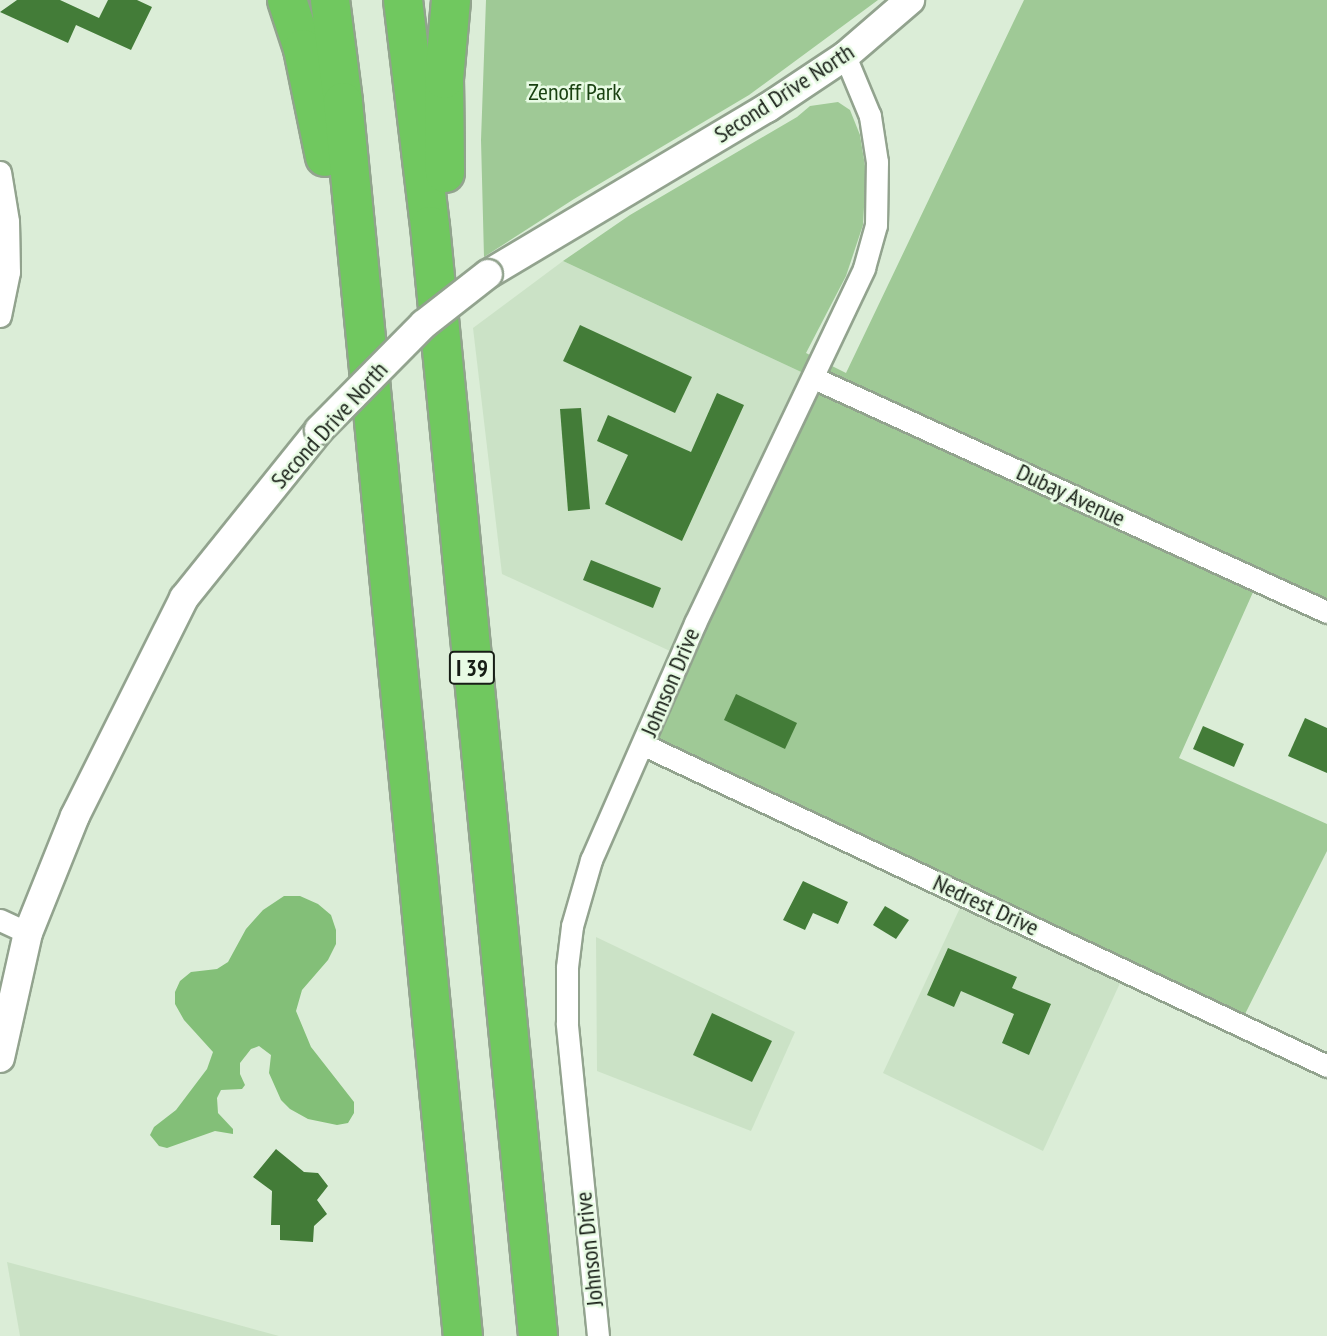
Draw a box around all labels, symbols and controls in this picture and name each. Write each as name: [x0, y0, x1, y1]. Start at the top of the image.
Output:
street label: Second Drive North: [709, 37, 859, 149]
park label: Zenoff Park: [528, 78, 622, 106]
street label: Second Drive North: [265, 356, 393, 494]
street label: Dubay Avenue: [1012, 457, 1130, 533]
street label: Johnson Drive: [634, 623, 706, 741]
road number: I 39: [448, 648, 496, 688]
street label: Nedrest Drive: [929, 868, 1043, 942]
street label: Johnson Drive: [569, 1190, 609, 1308]

